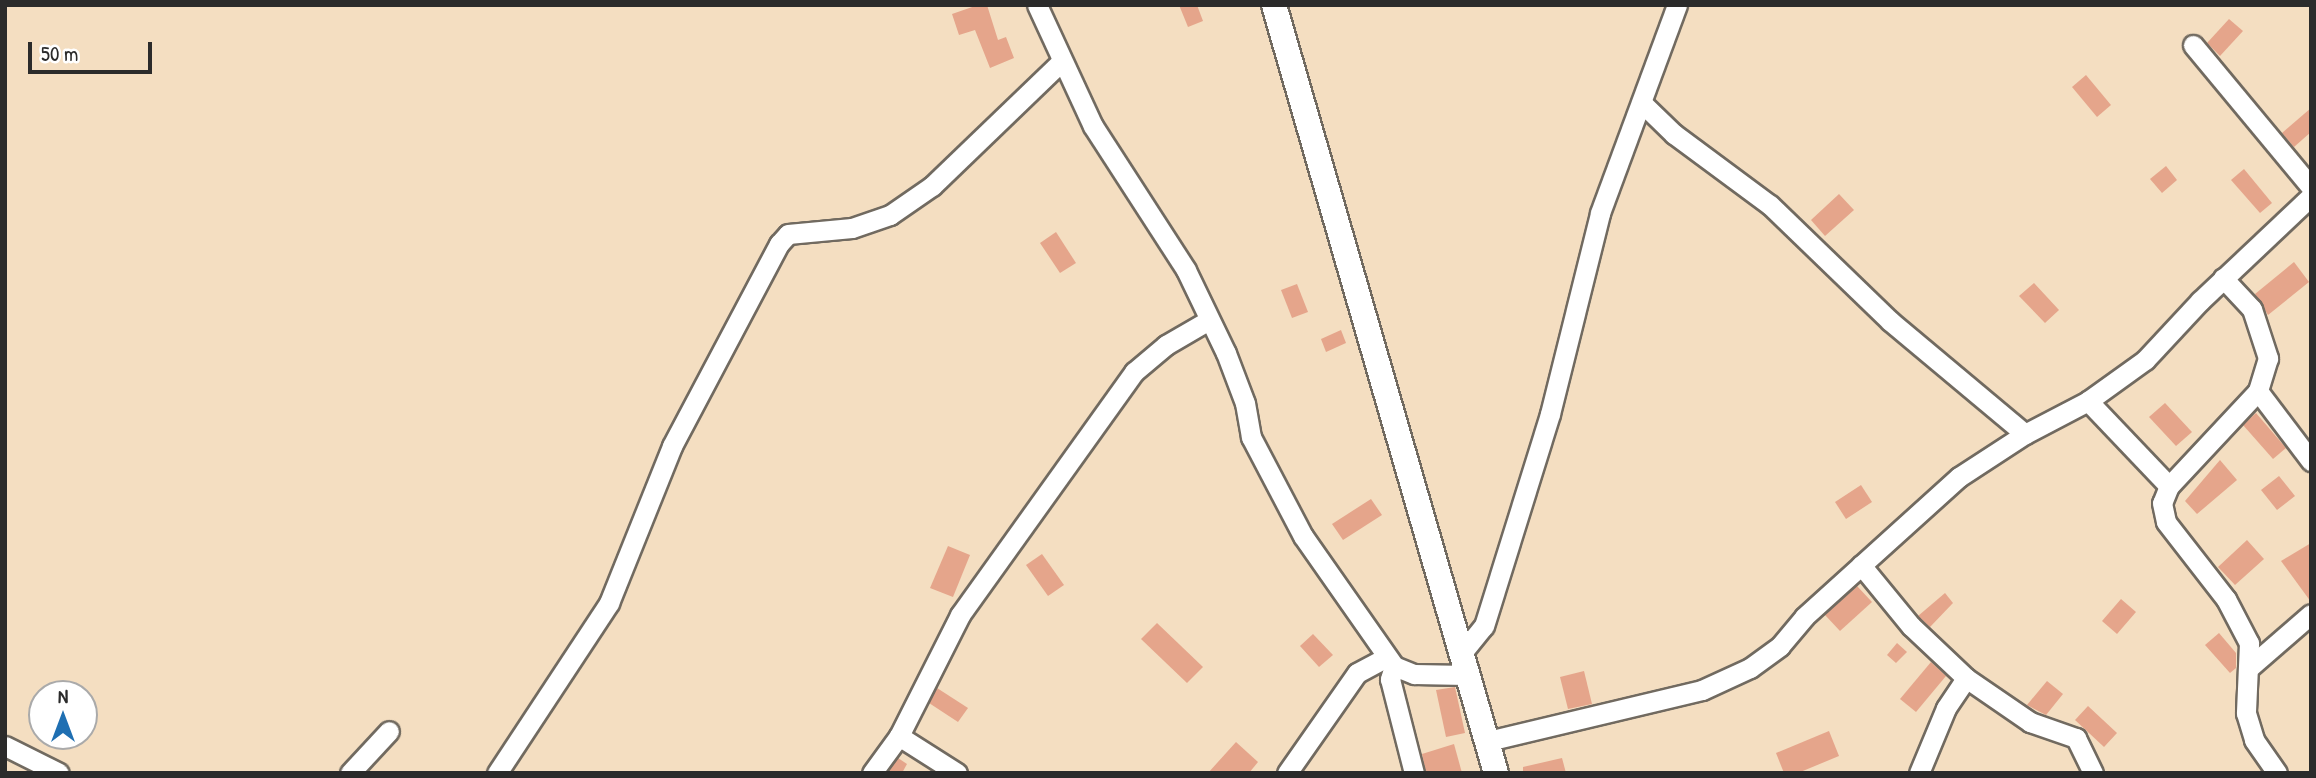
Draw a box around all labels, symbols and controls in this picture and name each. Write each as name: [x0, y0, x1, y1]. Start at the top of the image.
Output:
scale bar: [32, 28, 156, 72]
text: 50 m: [41, 39, 78, 68]
north arrow: [28, 680, 98, 750]
text: N: [58, 683, 68, 709]

